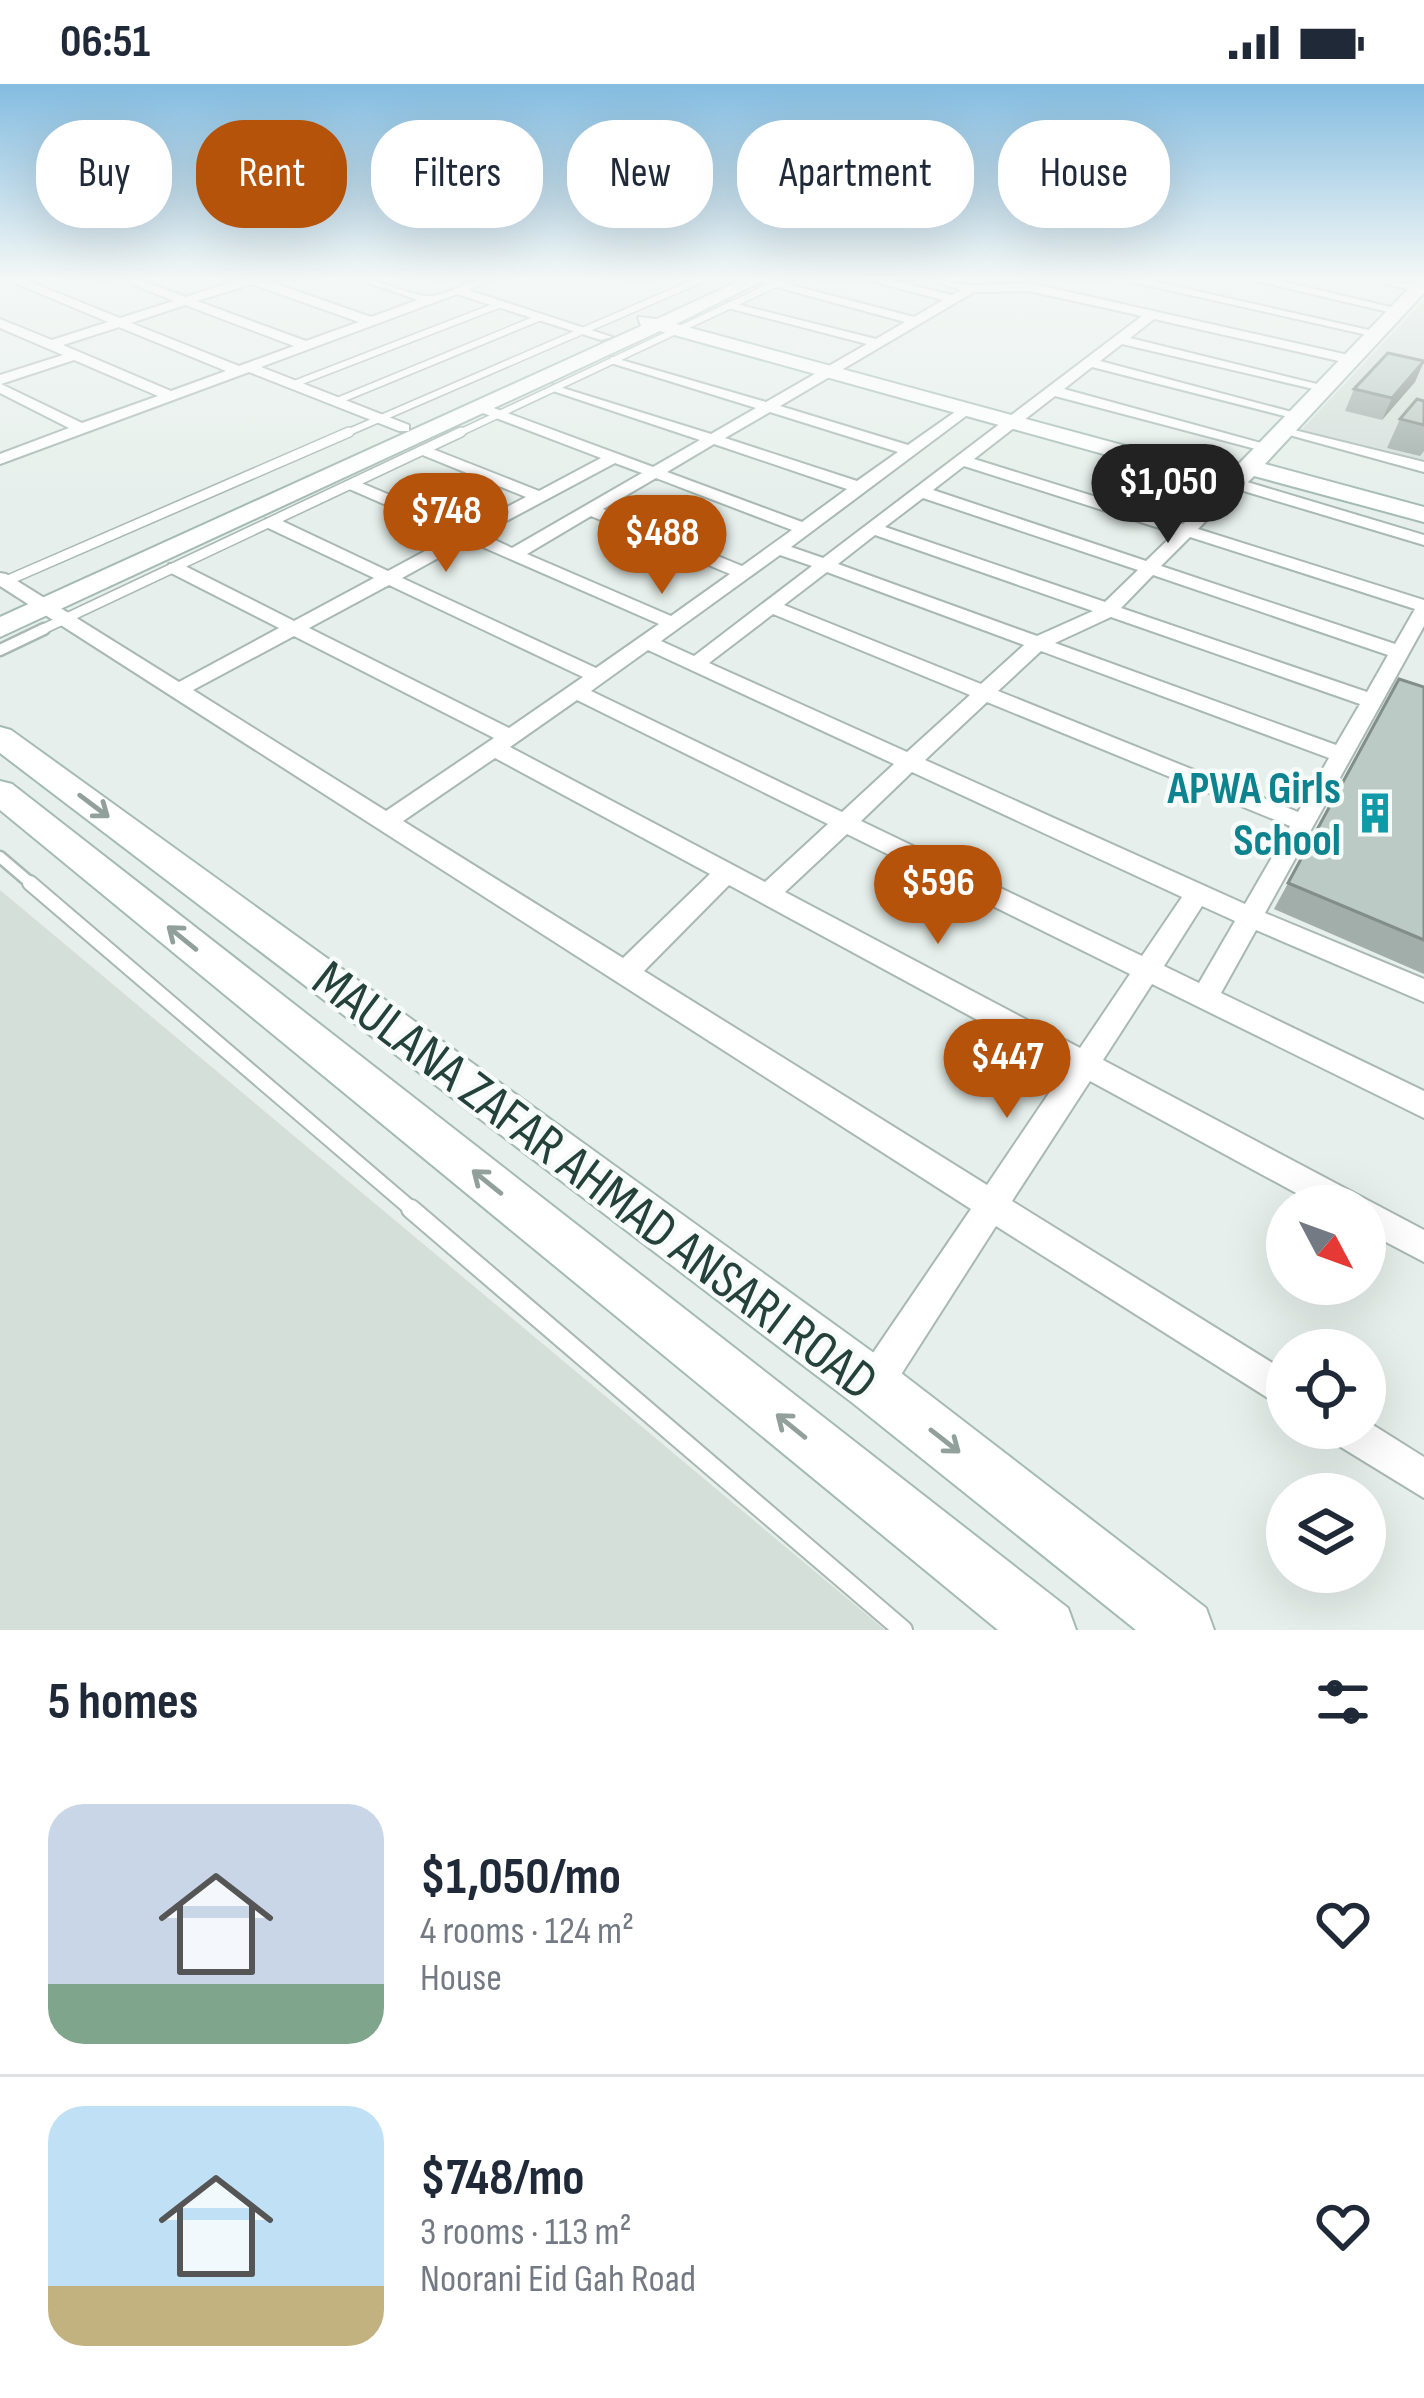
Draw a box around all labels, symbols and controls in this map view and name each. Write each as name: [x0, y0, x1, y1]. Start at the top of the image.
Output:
text: 06:51: [60, 15, 150, 70]
chip: Buy: [36, 120, 172, 228]
chip: Rent: [196, 120, 347, 228]
chip: Filters: [371, 120, 543, 228]
chip: New: [567, 120, 713, 228]
chip: Apartment: [737, 120, 974, 228]
chip: House: [998, 120, 1170, 228]
pin: $1,050: [1070, 444, 1266, 546]
text: $1,050: [1118, 459, 1218, 506]
pin: $748: [375, 473, 517, 575]
text: $748: [410, 488, 482, 535]
pin: $488: [591, 495, 733, 597]
text: $488: [624, 510, 700, 557]
place label: APWA Girls School: [1167, 762, 1341, 869]
building icon: APWA Girls School: [1352, 790, 1398, 836]
one-way arrow: [77, 793, 110, 819]
pin: $596: [867, 845, 1009, 947]
text: $596: [901, 860, 975, 907]
one-way arrow: [167, 925, 199, 952]
street label: MAULANA ZAFAR AHMAD ANSARI ROAD: [300, 948, 889, 1414]
pin: $447: [936, 1019, 1078, 1121]
text: $447: [971, 1034, 1043, 1081]
one-way arrow: [471, 1169, 503, 1196]
north arrow: [1266, 1185, 1386, 1305]
map controls: [1266, 1185, 1386, 1593]
button: locate: [1266, 1329, 1386, 1449]
one-way arrow: [776, 1413, 807, 1440]
one-way arrow: [929, 1427, 961, 1454]
button: layers: [1266, 1473, 1386, 1593]
icon: filters: [1310, 1669, 1376, 1735]
text: 5 homes: [48, 1672, 198, 1733]
text: $1,050/mo: [420, 1847, 621, 1908]
icon: home: [144, 1852, 288, 1996]
icon: heart: [1310, 1891, 1376, 1957]
text: 4 rooms · 124 m²: [420, 1908, 634, 1955]
text: House: [420, 1955, 502, 2002]
text: $748/mo: [420, 2148, 585, 2209]
icon: home: [144, 2154, 288, 2298]
icon: heart: [1310, 2193, 1376, 2259]
text: 3 rooms · 113 m²: [420, 2209, 632, 2256]
text: Noorani Eid Gah Road: [420, 2256, 696, 2303]

